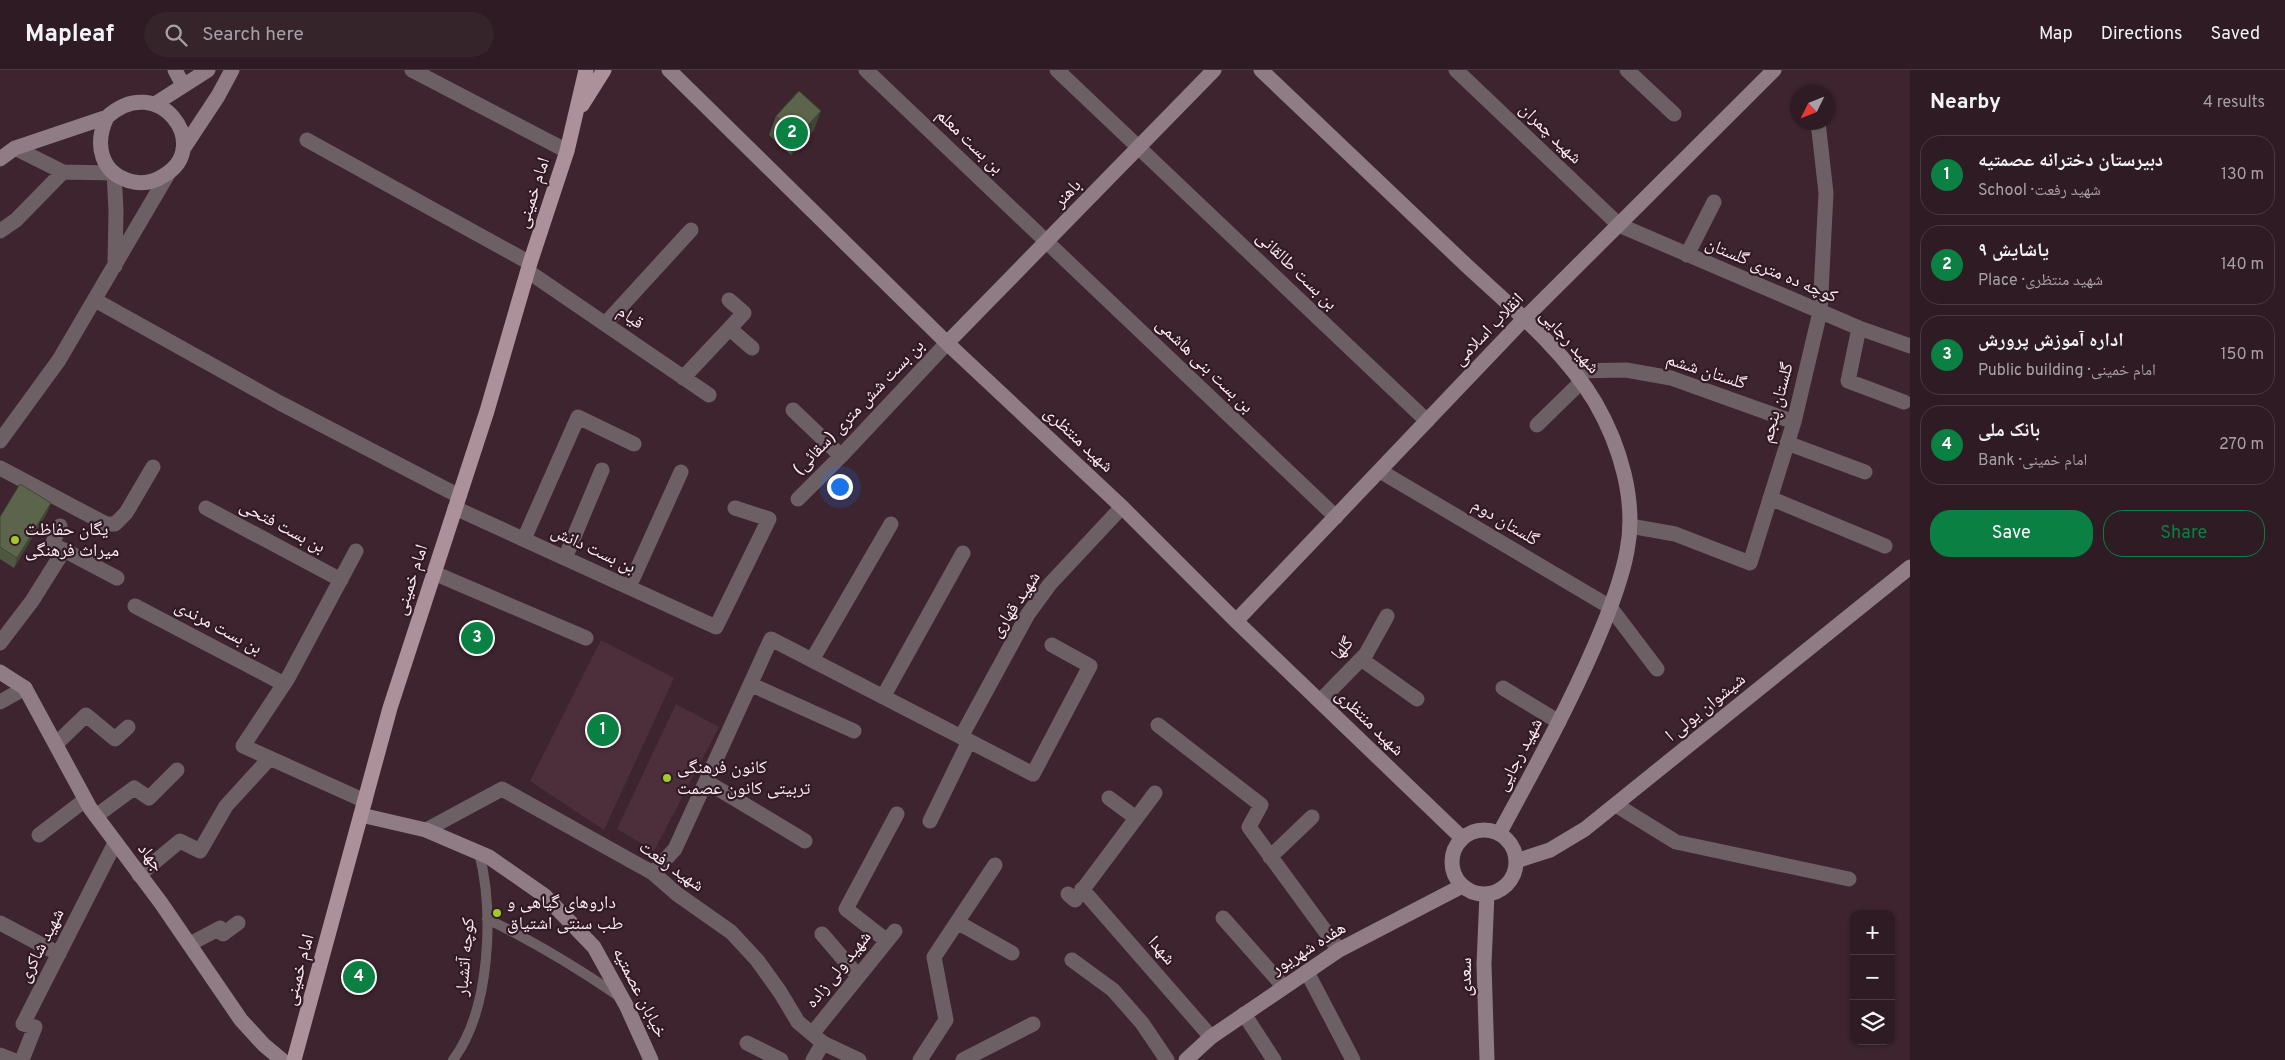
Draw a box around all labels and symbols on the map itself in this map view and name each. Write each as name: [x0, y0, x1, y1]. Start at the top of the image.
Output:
north arrow: [1790, 85, 1835, 130]
street label: شهید چمران: [1514, 98, 1586, 170]
street label: بن بست معلم: [930, 104, 1008, 180]
pin: 2: [776, 114, 808, 152]
street label: امام خمینی: [512, 155, 556, 231]
street label: باهنر: [1048, 175, 1087, 214]
street label: بن بست طالقانی: [1250, 226, 1342, 316]
street label: کوچه ده متری گلستان: [1701, 233, 1841, 309]
street label: انقلاب اسلامی: [1448, 289, 1530, 371]
street label: قیام: [612, 301, 648, 335]
street label: شهید رجایی: [1534, 305, 1604, 379]
street label: بن بست بنی هاشمی: [1150, 313, 1258, 419]
street label: بن بست شش متری (سقائی): [788, 335, 930, 481]
street label: گلستان ششم: [1663, 348, 1749, 396]
street label: گلستان پنجم: [1756, 360, 1800, 446]
street label: شهید منتظری: [1038, 402, 1118, 478]
your location: [827, 474, 853, 500]
street label: گلستان دوم: [1467, 494, 1543, 552]
street label: بن بست فتحی: [235, 495, 329, 559]
place label: یگان حفاظت میراث فرهنگی: [25, 519, 119, 563]
street label: بن بست دانش: [547, 520, 639, 580]
marker: یگان حفاظت میراث فرهنگی: [9, 534, 21, 546]
street label: امام خمینی: [390, 542, 434, 618]
street label: شهید قهاری: [985, 567, 1047, 643]
street label: بن بست مرندی: [170, 595, 266, 661]
pin: 3: [461, 619, 493, 657]
street label: گلها: [1327, 632, 1360, 665]
street label: شیشوان یولی ا: [1661, 669, 1751, 747]
street label: شهید منتظری: [1330, 684, 1408, 762]
pin: 1: [587, 711, 619, 749]
street label: شهید رجایی: [1491, 715, 1549, 795]
place label: کانون فرهنگی تربیتی کانون عصمت: [677, 757, 810, 801]
marker: کانون فرهنگی تربیتی کانون عصمت: [661, 772, 673, 784]
street label: شهید رفعت: [634, 836, 708, 898]
street label: جهاد: [132, 839, 168, 877]
place label: داروهای گیاهی و طب سنتی اشتیاق: [507, 892, 623, 936]
street label: شهید شاکری: [14, 905, 70, 987]
marker: داروهای گیاهی و طب سنتی اشتیاق: [491, 907, 503, 919]
street label: کوچه آتشبار: [451, 916, 481, 998]
street label: هفده شهریور: [1267, 917, 1351, 981]
street label: شهید ولی زاده: [801, 927, 877, 1013]
street label: امام خمینی: [279, 932, 321, 1008]
street label: شهدا: [1142, 932, 1180, 970]
street label: خیابان عصمتیه: [606, 944, 672, 1042]
pin: 4: [343, 958, 375, 996]
street label: سعدی: [1455, 958, 1478, 996]

